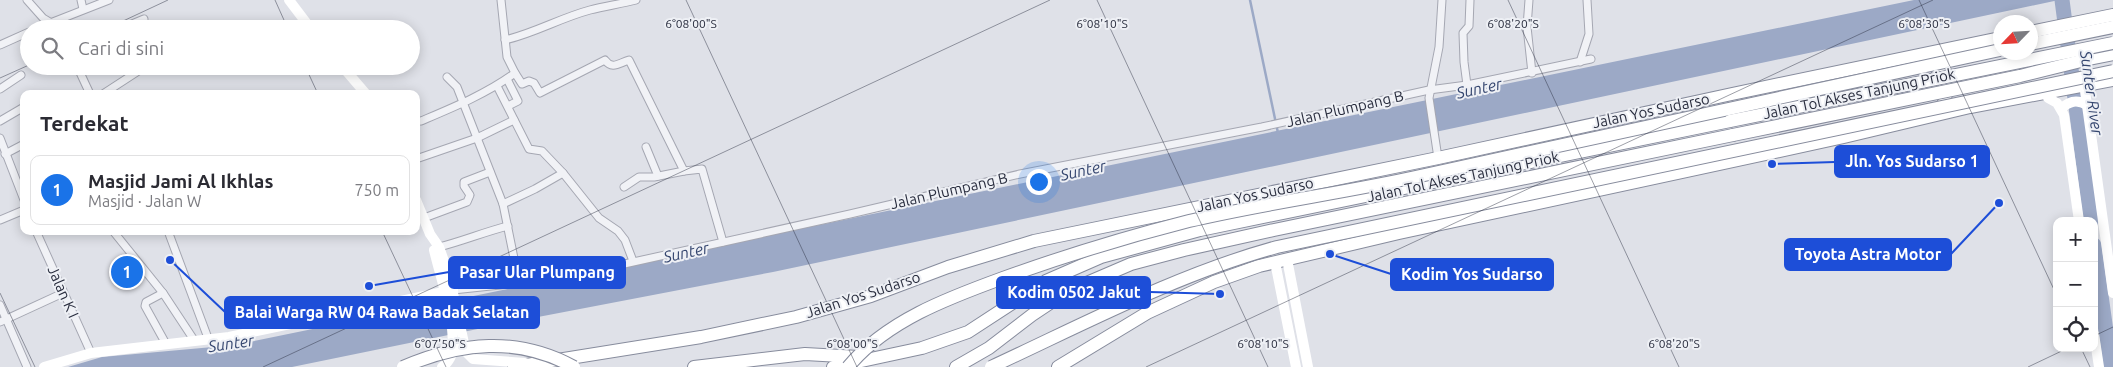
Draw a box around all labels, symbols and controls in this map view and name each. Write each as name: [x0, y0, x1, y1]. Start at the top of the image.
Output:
north arrow: [1993, 15, 2038, 60]
text: 6°08'00"S: [665, 17, 717, 30]
text: 6°08'10"S: [1076, 17, 1128, 30]
text: 6°08'20"S: [1487, 17, 1539, 30]
text: 6°08'30"S: [1898, 17, 1950, 30]
search box: [20, 20, 420, 75]
icon: search: [38, 34, 66, 62]
text: Cari di sini: [78, 37, 164, 59]
water label: Sunter River: [2077, 49, 2107, 137]
street label: Jalan Tol Akses Tanjung Priok: [1761, 65, 1957, 122]
water label: Sunter: [1454, 74, 1504, 102]
street label: Jalan Plumpang B: [1285, 87, 1405, 130]
street label: Jalan Yos Sudarso: [1591, 90, 1711, 131]
text: Terdekat: [40, 111, 128, 135]
callout: Jln. Yos Sudarso 1: [1835, 146, 1989, 177]
street label: Jalan Tol Akses Tanjung Priok: [1365, 148, 1561, 205]
text: Jln. Yos Sudarso 1: [1845, 152, 1979, 170]
water label: Sunter: [1058, 156, 1108, 184]
street label: Jalan Plumpang B: [889, 169, 1009, 212]
your location: [1026, 169, 1052, 195]
text: Masjid Jami Al Ikhlas: [88, 170, 273, 192]
street label: Jalan Yos Sudarso: [1195, 174, 1315, 215]
text: 1: [52, 181, 62, 199]
text: 750 m: [354, 181, 399, 199]
text: Masjid · Jalan W: [88, 192, 202, 210]
map controls: [2053, 217, 2098, 352]
button: +: [2053, 217, 2098, 262]
water label: Sunter: [661, 238, 711, 266]
callout: Toyota Astra Motor: [1785, 239, 1951, 270]
text: Toyota Astra Motor: [1795, 245, 1942, 263]
pin: 1: [111, 253, 143, 291]
callout: Pasar Ular Plumpang: [449, 257, 625, 288]
callout: Kodim Yos Sudarso: [1391, 259, 1553, 290]
button: −: [2053, 262, 2098, 307]
street label: Jalan K I: [44, 263, 82, 320]
text: Pasar Ular Plumpang: [459, 263, 615, 281]
text: Kodim Yos Sudarso: [1401, 265, 1543, 283]
street label: Jalan Yos Sudarso: [803, 268, 922, 321]
callout: Kodim 0502 Jakut: [997, 277, 1150, 308]
text: Kodim 0502 Jakut: [1007, 283, 1141, 301]
callout: Balai Warga RW 04 Rawa Badak Selatan: [225, 297, 539, 328]
text: Balai Warga RW 04 Rawa Badak Selatan: [235, 303, 529, 321]
button: locate: [2053, 307, 2098, 352]
water label: Sunter: [206, 331, 256, 355]
text: 6°07'50"S: [414, 337, 466, 350]
text: 6°08'00"S: [826, 337, 878, 350]
text: 6°08'10"S: [1237, 337, 1289, 350]
text: 6°08'20"S: [1648, 337, 1700, 350]

